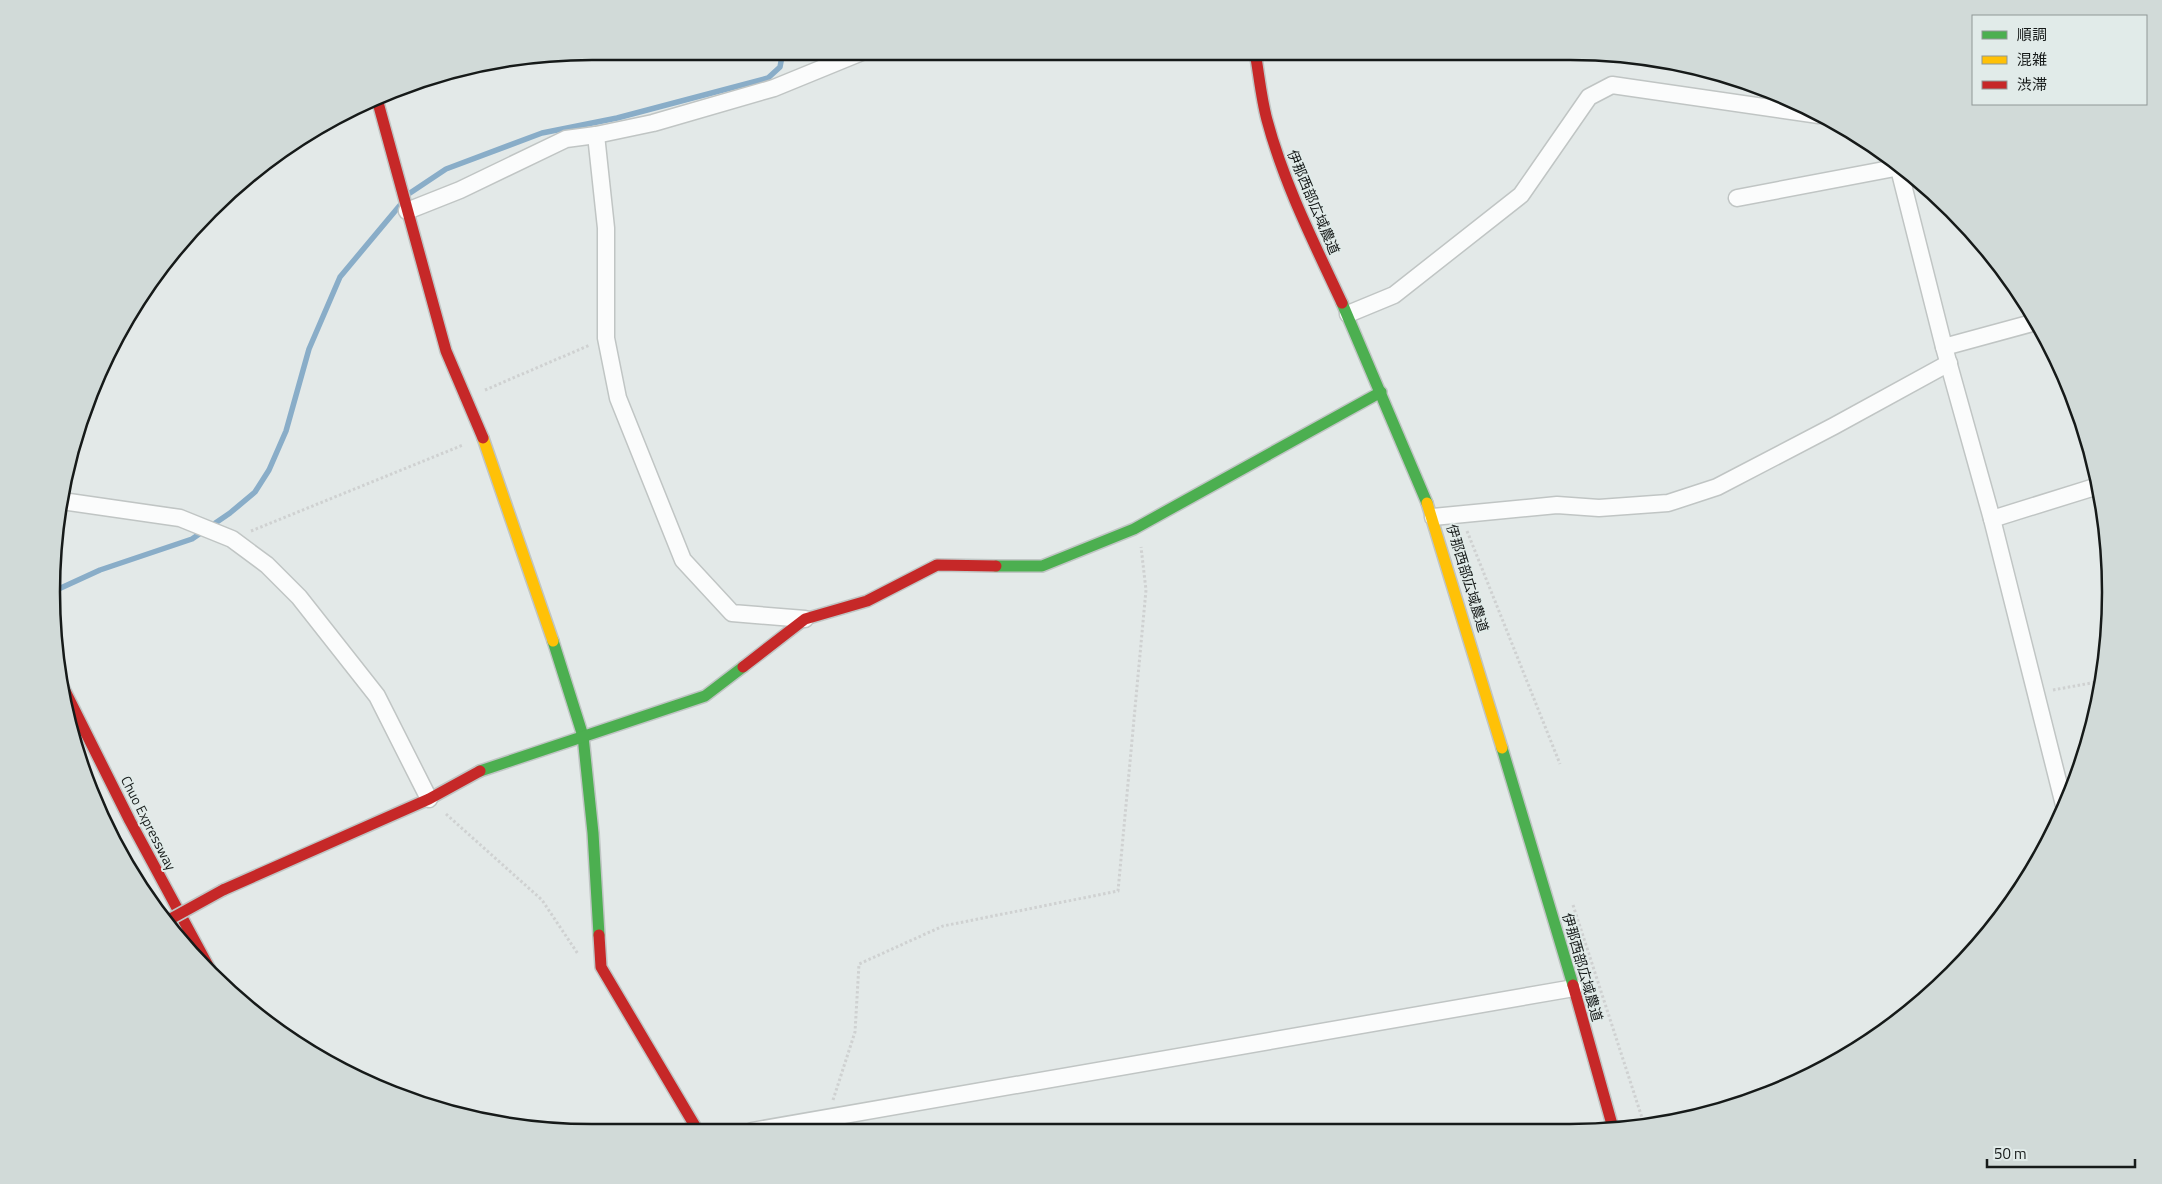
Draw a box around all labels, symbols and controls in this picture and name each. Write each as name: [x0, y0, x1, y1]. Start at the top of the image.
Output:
legend: [1972, 15, 2147, 105]
text: 順調: [2017, 23, 2047, 46]
text: 混雑: [2017, 48, 2047, 71]
text: 渋滞: [2017, 73, 2047, 96]
street label: 伊那西部広域農道: [1282, 146, 1346, 258]
street label: 伊那西部広域農道: [1442, 521, 1494, 635]
street label: Chuo Expressway: [116, 772, 182, 874]
street label: 伊那西部広域農道: [1557, 910, 1609, 1024]
scale bar: [1987, 1136, 2134, 1168]
text: 50 m: [1994, 1142, 2027, 1165]

